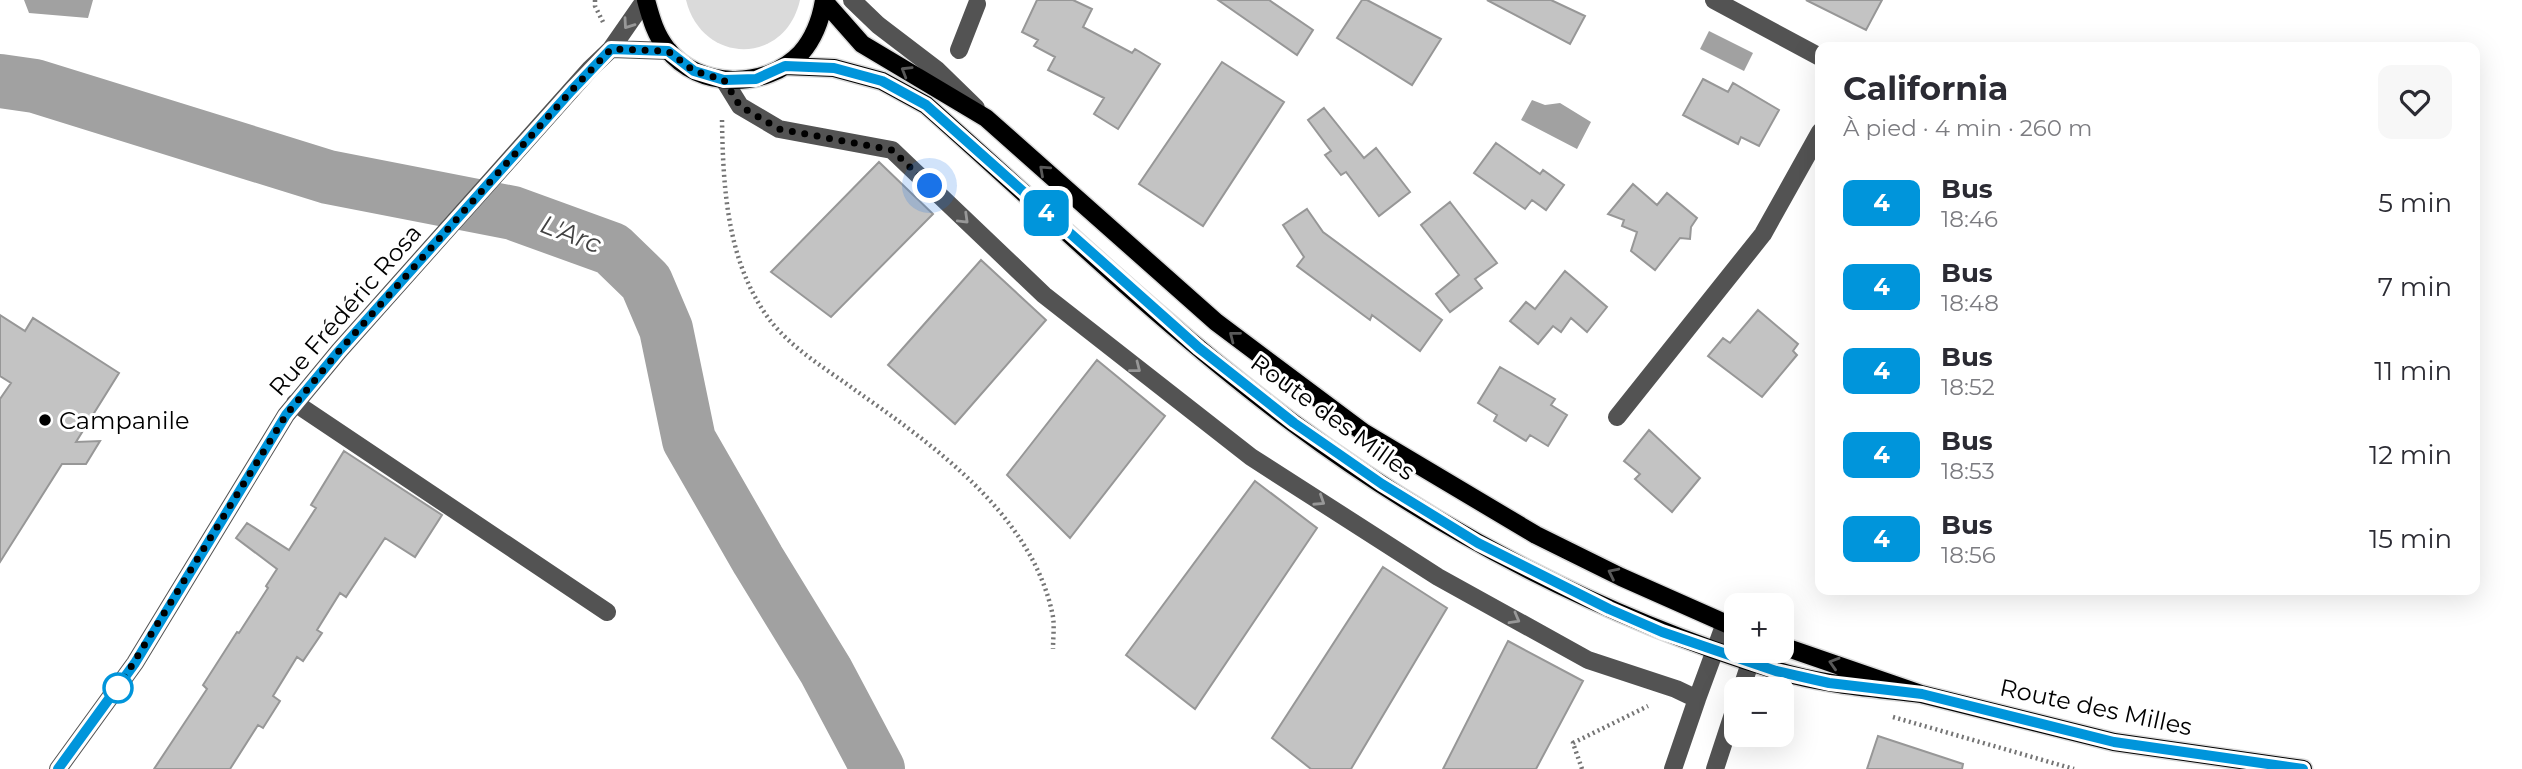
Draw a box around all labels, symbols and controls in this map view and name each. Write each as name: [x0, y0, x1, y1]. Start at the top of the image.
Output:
one-way arrow: [623, 17, 636, 30]
button: heart: [2378, 65, 2452, 139]
one-way arrow: [900, 66, 913, 79]
text: California: [1843, 68, 2008, 108]
text: À pied · 4 min · 260 m: [1843, 114, 2093, 142]
one-way arrow: [1039, 166, 1052, 178]
your location: [912, 168, 947, 203]
text: Bus: [1941, 173, 1993, 205]
text: 5 min: [2378, 187, 2452, 219]
text: 4: [1873, 188, 1890, 217]
line badge: 4: [1023, 190, 1069, 236]
text: 4: [1038, 198, 1054, 227]
text: 18:46: [1941, 205, 1998, 233]
water label: L'Arc: [536, 208, 606, 260]
one-way arrow: [956, 211, 969, 224]
street label: Rue Frédéric Rosa: [263, 218, 427, 402]
text: Bus: [1941, 257, 1993, 289]
text: 7 min: [2378, 271, 2452, 303]
text: 4: [1873, 272, 1890, 301]
text: 18:48: [1941, 289, 1999, 317]
one-way arrow: [1229, 332, 1241, 345]
text: Bus: [1941, 341, 1993, 373]
street label: Route des Milles: [1245, 348, 1421, 486]
text: 11 min: [2374, 355, 2452, 387]
text: 4: [1873, 356, 1890, 385]
one-way arrow: [1129, 359, 1141, 372]
text: 18:52: [1941, 373, 1995, 401]
place label: Campanile: [59, 406, 189, 435]
marker: Campanile: [37, 412, 53, 428]
text: Bus: [1941, 425, 1993, 457]
text: 12 min: [2369, 439, 2452, 471]
text: 4: [1873, 440, 1890, 469]
text: 18:53: [1941, 457, 1995, 485]
one-way arrow: [1312, 493, 1325, 506]
text: Bus: [1941, 509, 1993, 541]
text: 15 min: [2369, 523, 2452, 555]
text: 4: [1873, 524, 1890, 553]
text: 18:56: [1941, 541, 1996, 569]
one-way arrow: [1608, 567, 1620, 581]
map controls: [1724, 593, 1794, 747]
button: +: [1724, 593, 1794, 663]
one-way arrow: [1507, 611, 1520, 624]
one-way arrow: [1828, 656, 1840, 671]
street label: Route des Milles: [1997, 672, 2195, 742]
unlabelled marker: [103, 673, 133, 703]
button: −: [1724, 677, 1794, 747]

